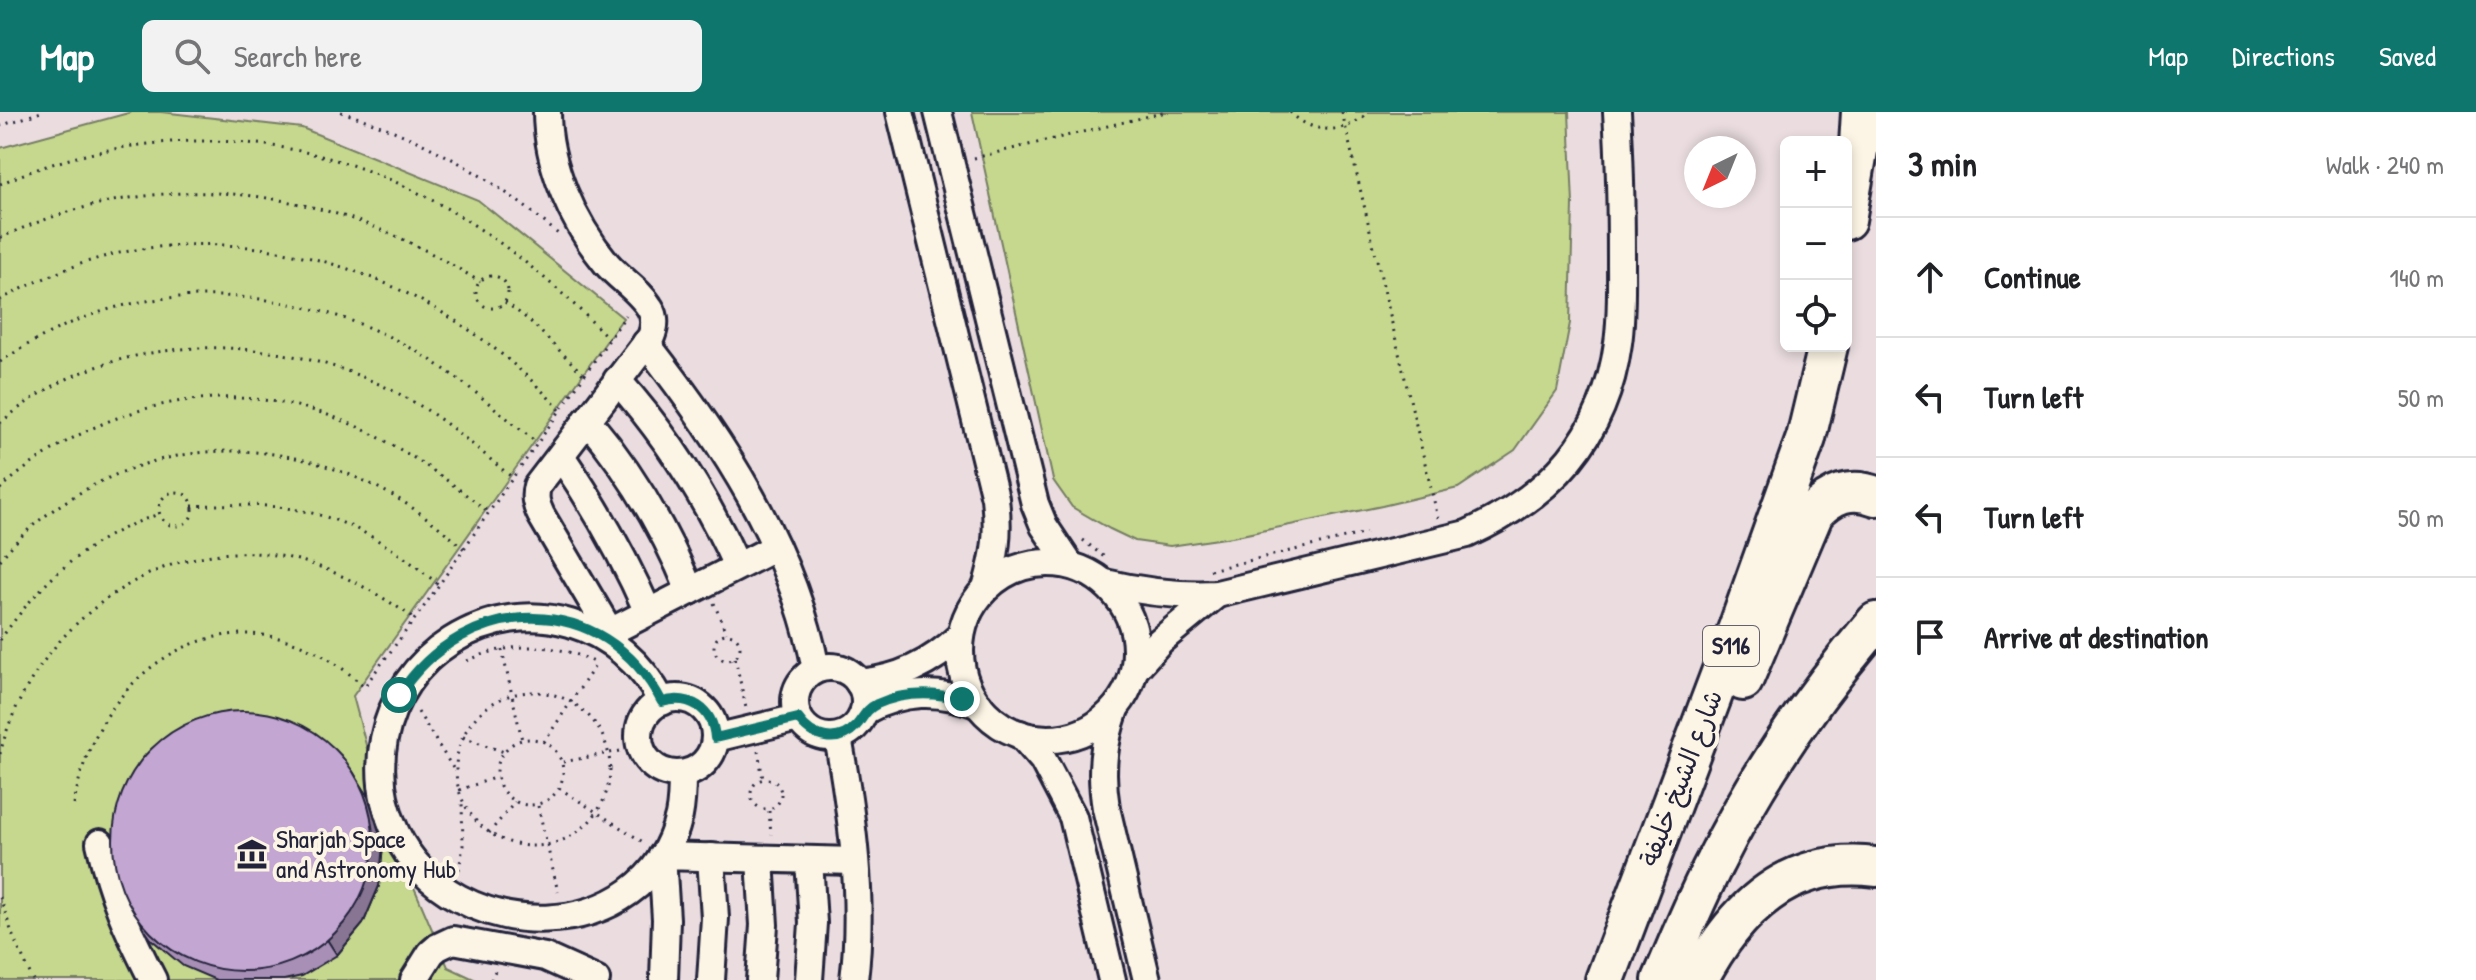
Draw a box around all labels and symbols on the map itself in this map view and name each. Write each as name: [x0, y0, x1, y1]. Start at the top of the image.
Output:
north arrow: [1684, 136, 1756, 208]
road number: S116: [1703, 626, 1759, 666]
route start: [381, 677, 417, 713]
route end: [944, 681, 980, 717]
street label: شارع الشيخ خليفة: [1631, 685, 1731, 871]
place label: Sharjah Space and Astronomy Hub: [276, 821, 456, 886]
museum icon: Sharjah Space and Astronomy Hub: [235, 837, 269, 871]

